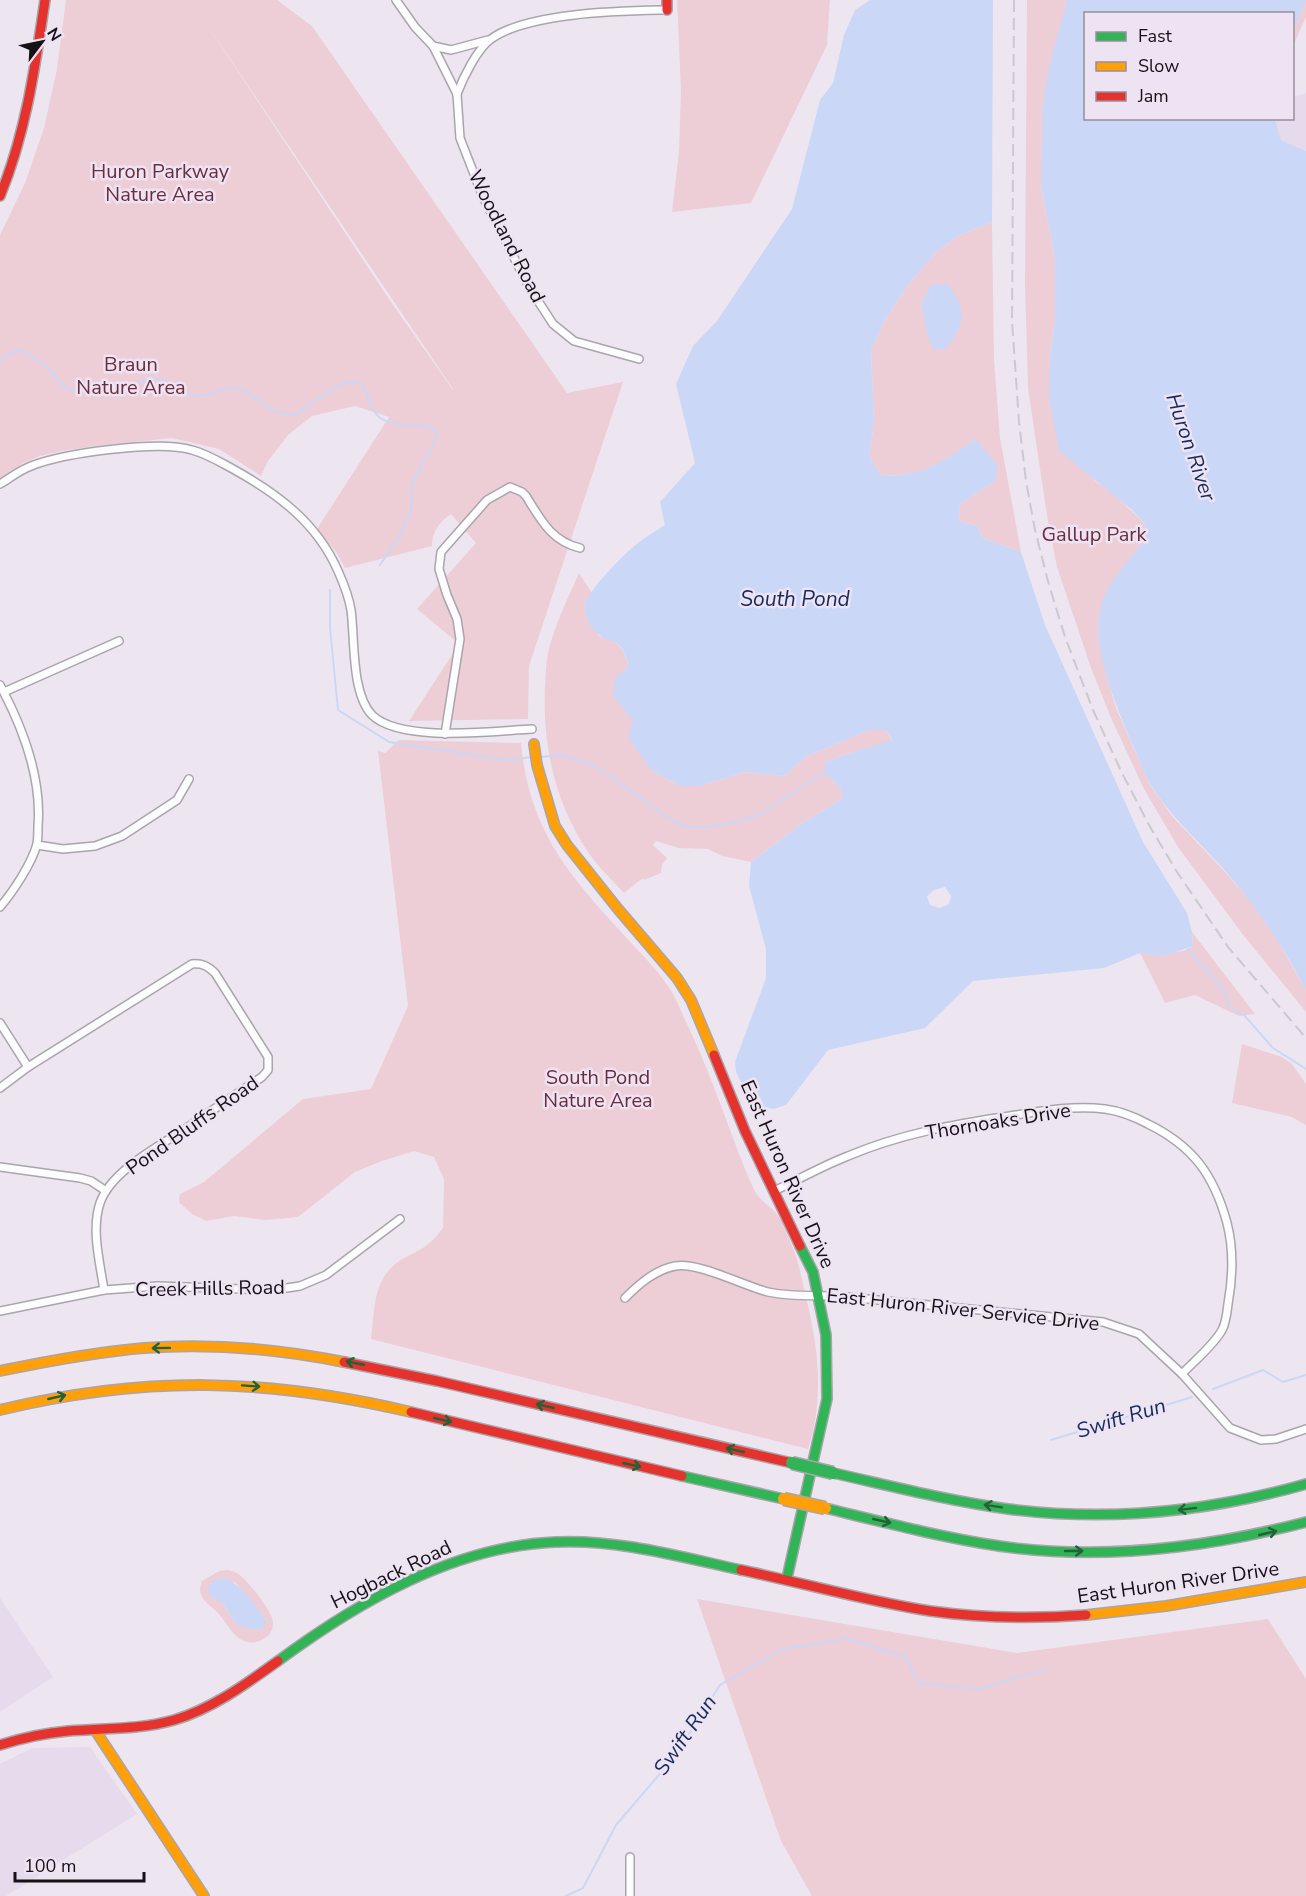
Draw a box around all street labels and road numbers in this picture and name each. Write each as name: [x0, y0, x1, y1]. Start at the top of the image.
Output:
street label: Woodland Road: [461, 165, 552, 307]
street label: Pond Bluffs Road: [121, 1070, 264, 1181]
street label: East Huron River Drive: [734, 1076, 841, 1273]
street label: Thornoaks Drive: [923, 1097, 1073, 1146]
street label: Creek Hills Road: [135, 1274, 285, 1303]
street label: East Huron River Service Drive: [825, 1282, 1101, 1337]
street label: Hogback Road: [326, 1534, 456, 1615]
street label: East Huron River Drive: [1075, 1555, 1281, 1610]

